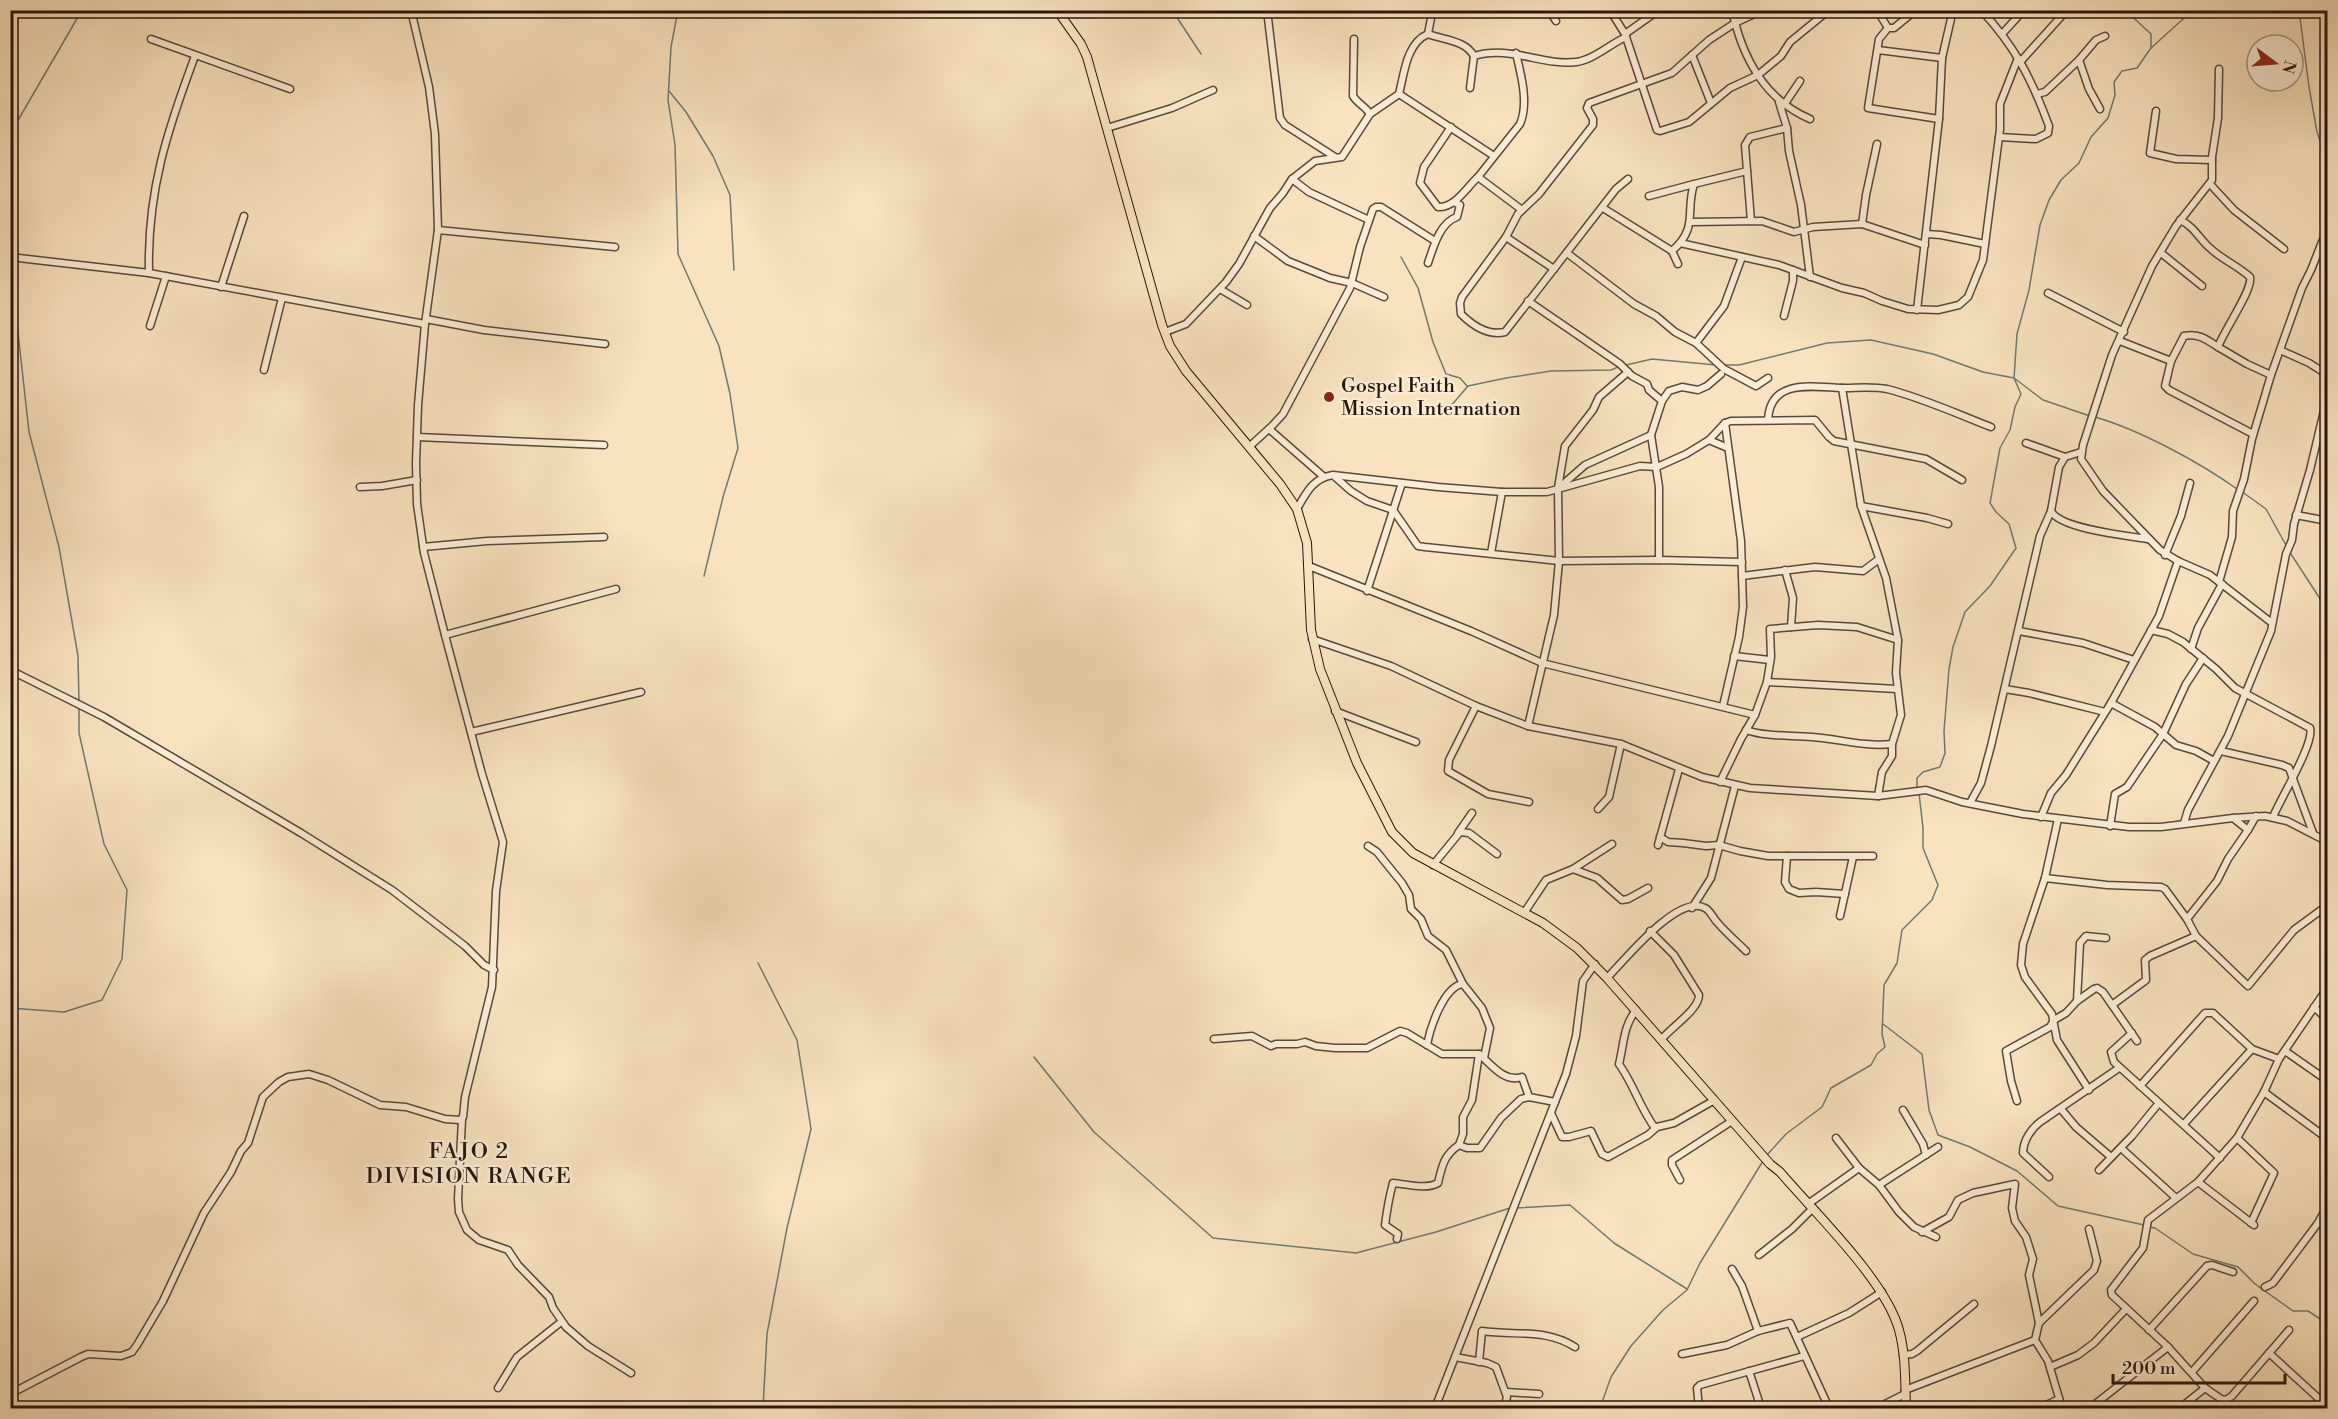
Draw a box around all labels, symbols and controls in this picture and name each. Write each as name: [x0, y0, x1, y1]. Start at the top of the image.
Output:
north arrow: [2245, 33, 2305, 93]
text: N: [2277, 58, 2300, 76]
place label: Gospel Faith Mission Internation: [1341, 374, 1521, 422]
marker: Gospel Faith Mission Internation: [1322, 390, 1336, 404]
district label: FAJO 2 DIVISION RANGE: [366, 1138, 572, 1190]
scale bar: [2113, 1347, 2286, 1385]
text: 200 m: [2122, 1357, 2176, 1380]

